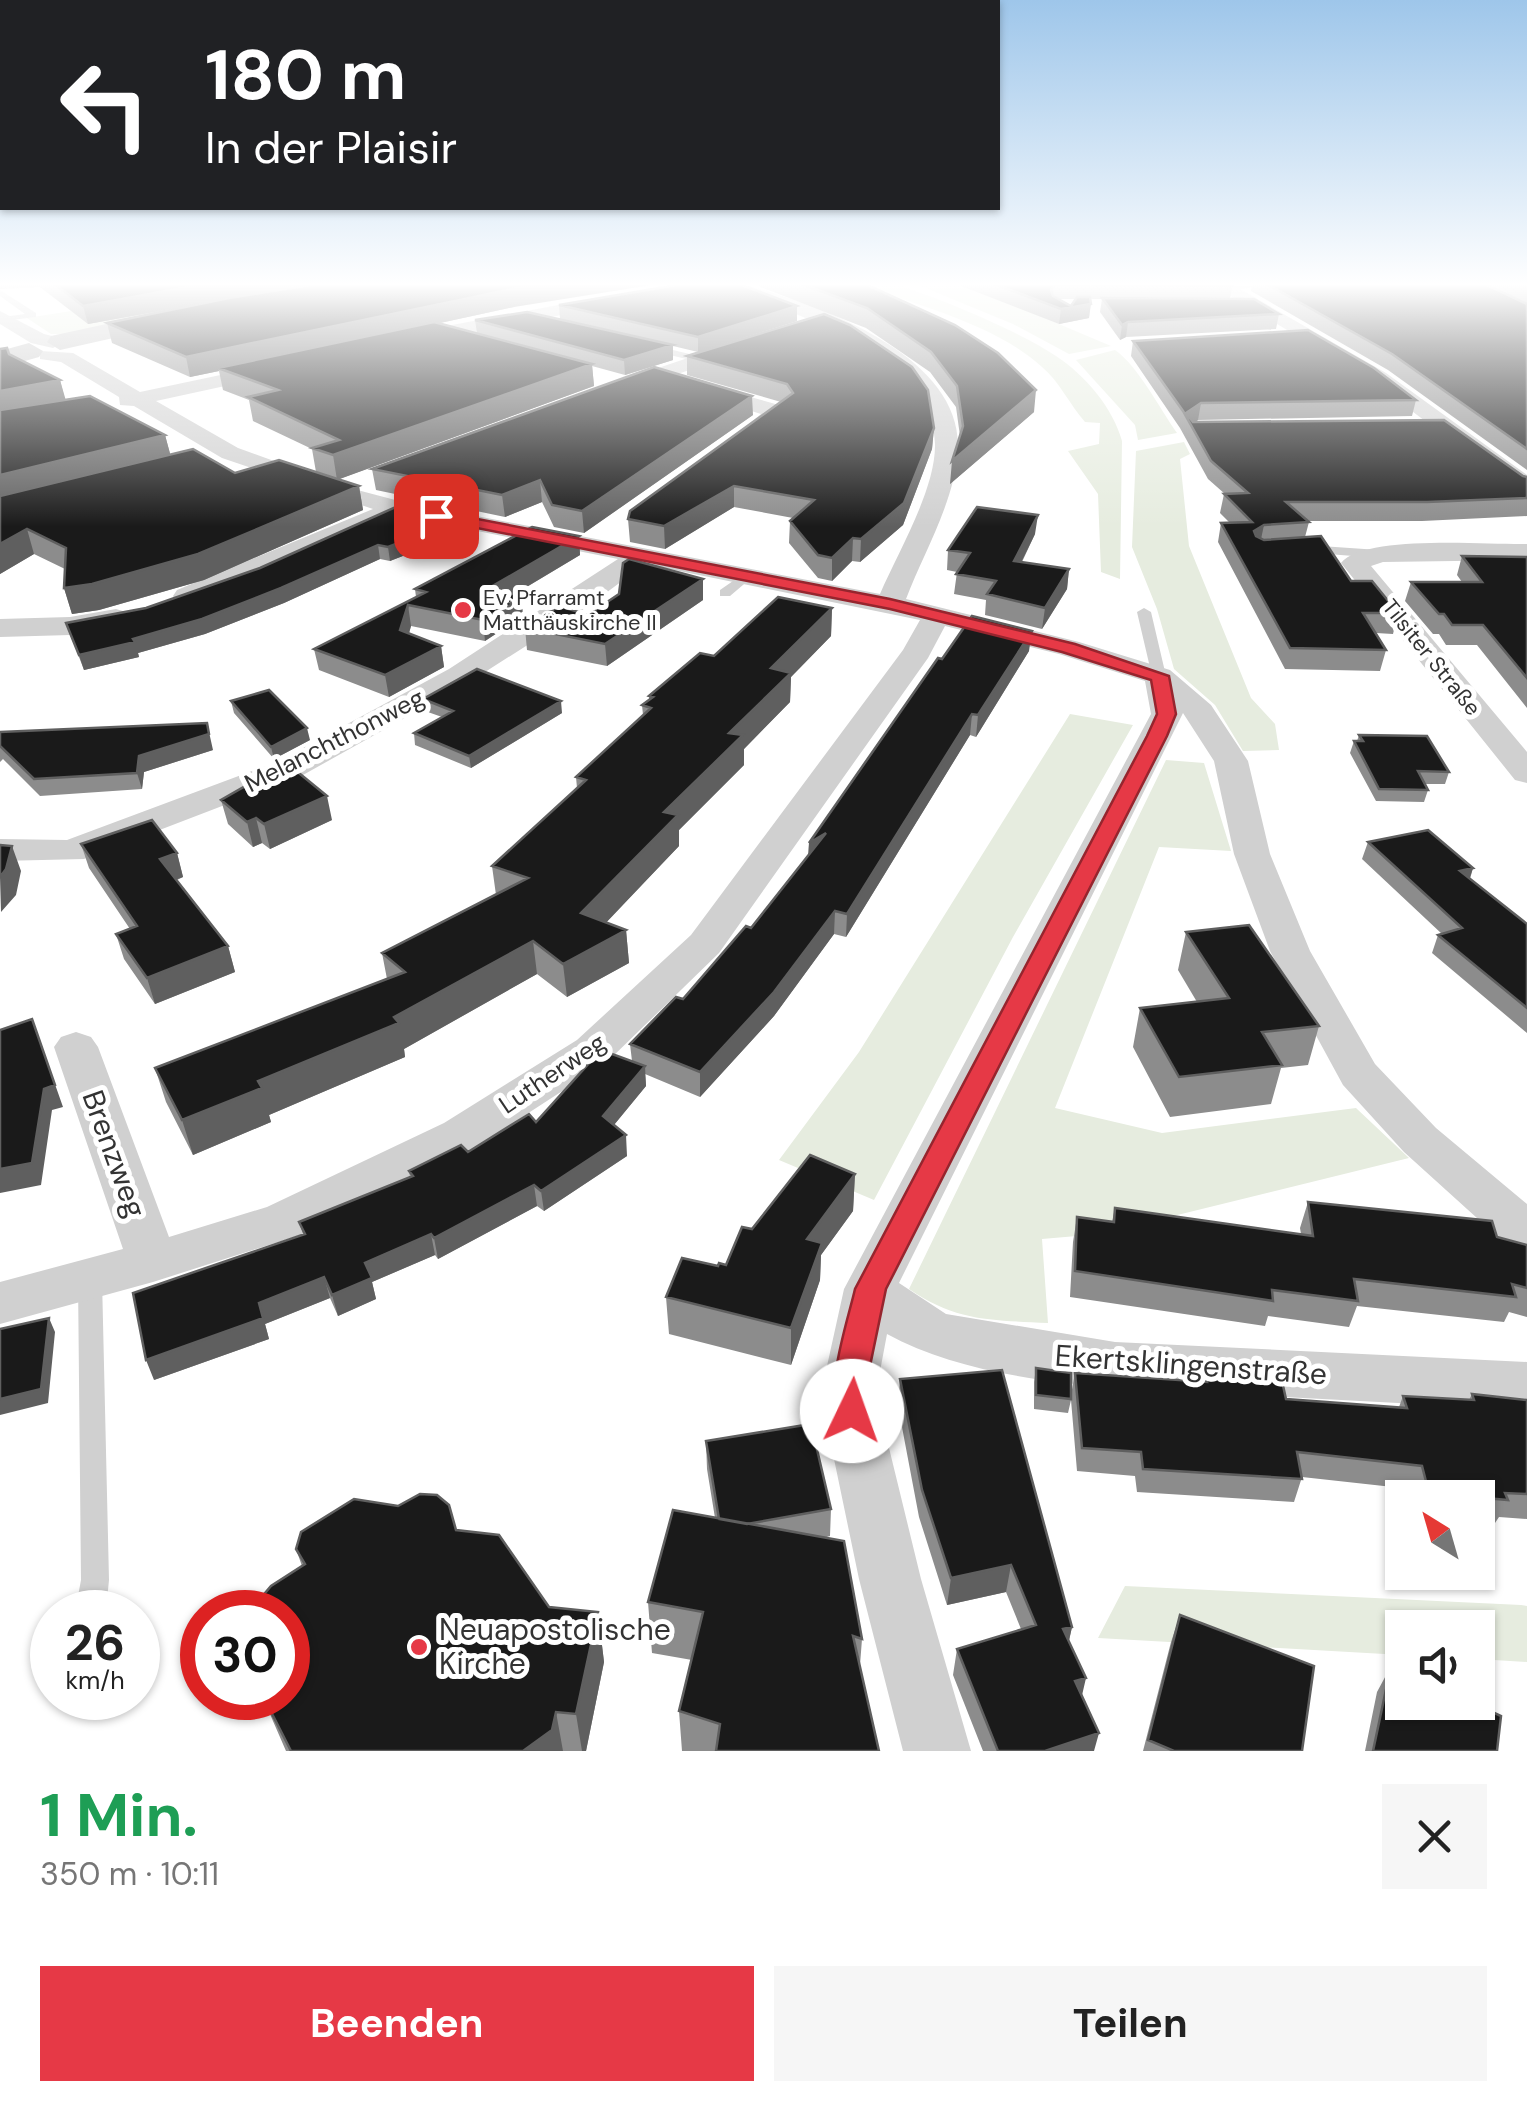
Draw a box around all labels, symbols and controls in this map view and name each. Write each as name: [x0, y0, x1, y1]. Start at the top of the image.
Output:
text: 180 m: [205, 30, 406, 121]
icon: left: [40, 40, 170, 170]
text: In der Plaisir: [205, 118, 457, 177]
pin: [394, 474, 479, 559]
icon: arrive: [409, 489, 464, 544]
place label: Ev. Pfarramt Matthäuskirche II: [483, 583, 657, 637]
street label: Tilsiter Straße: [1376, 593, 1488, 722]
marker: Ev. Pfarramt Matthäuskirche II: [452, 599, 474, 621]
street label: Melanchthonweg: [239, 681, 430, 800]
street label: Lutherweg: [493, 1026, 612, 1121]
street label: Brenzweg: [73, 1085, 155, 1223]
street label: Ekertsklingenstraße: [1054, 1336, 1328, 1393]
position arrow: [800, 1359, 904, 1463]
north arrow: [1385, 1480, 1495, 1590]
map controls: [1385, 1480, 1495, 1720]
speed limit sign: 30: [180, 1590, 310, 1720]
text: 26: [65, 1610, 125, 1676]
place label: Neuapostolische Kirche: [439, 1610, 671, 1683]
button: sound: [1385, 1610, 1495, 1720]
marker: Neuapostolische Kirche: [408, 1636, 430, 1658]
text: km/h: [65, 1664, 125, 1697]
text: 1 Min.: [40, 1776, 198, 1855]
button: close: [1382, 1784, 1487, 1889]
text: 350 m · 10:11: [40, 1853, 219, 1895]
button: Beenden: [40, 1966, 754, 2081]
button: Teilen: [774, 1966, 1487, 2081]

